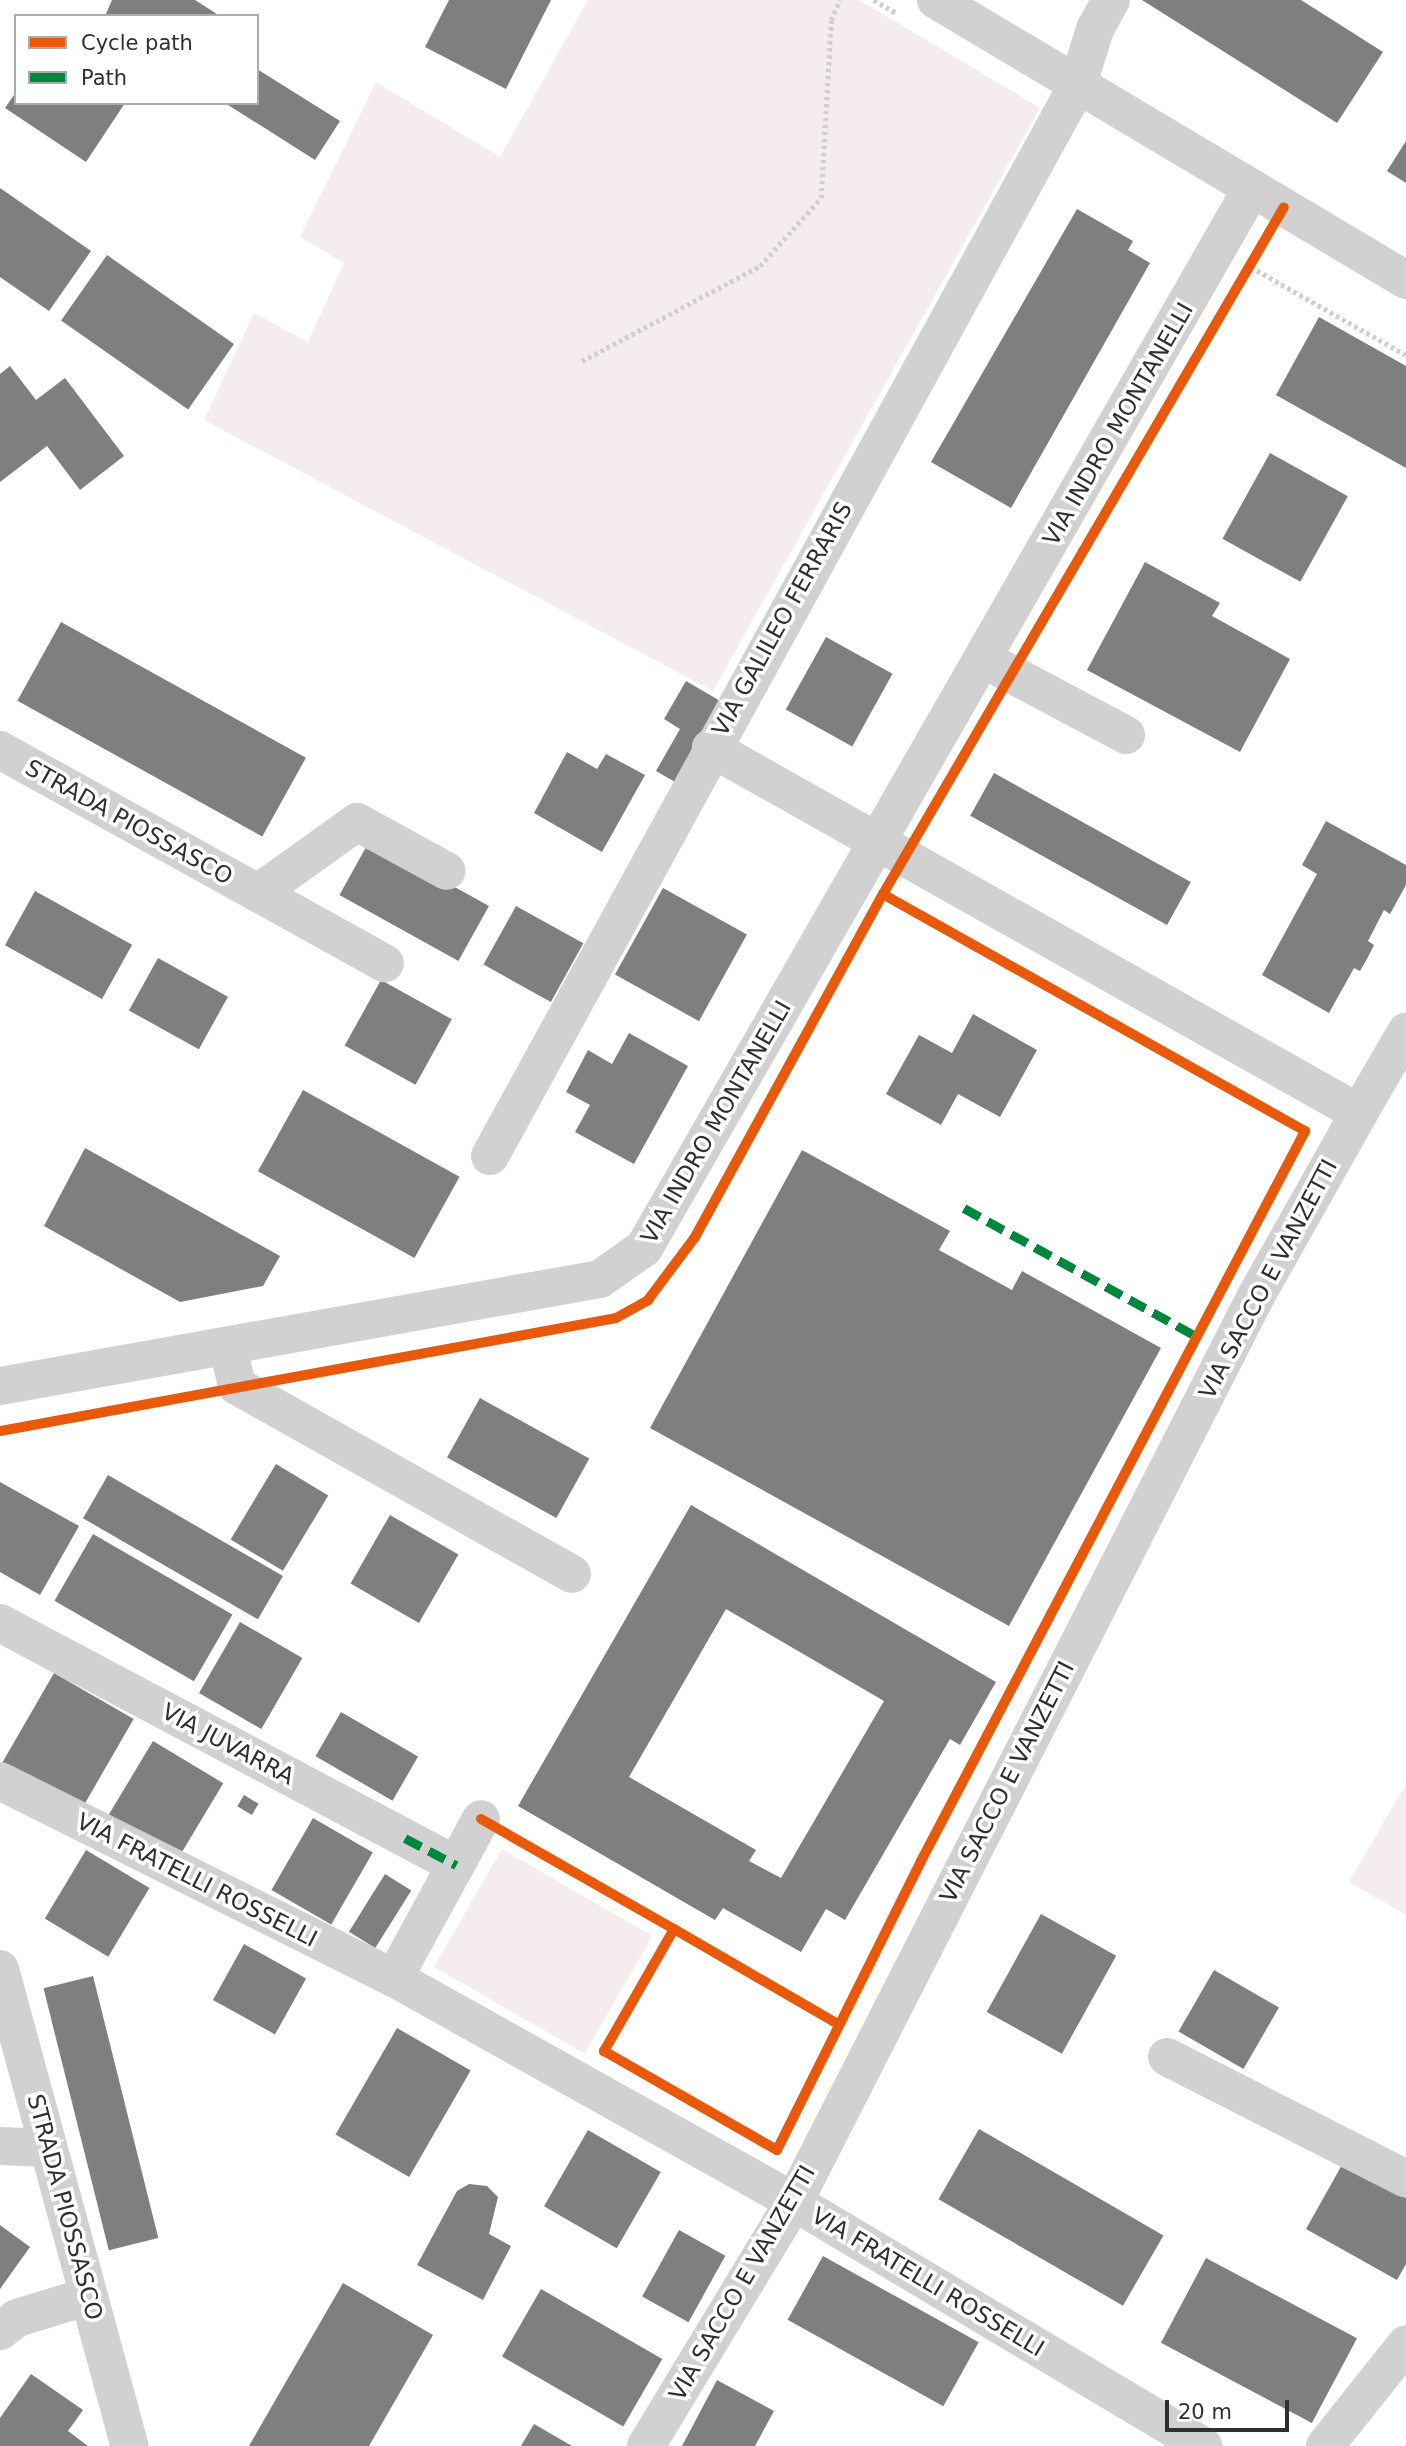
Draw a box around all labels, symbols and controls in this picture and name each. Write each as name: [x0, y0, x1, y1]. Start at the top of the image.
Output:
legend: [14, 14, 259, 105]
text: Cycle path: [81, 31, 193, 55]
text: Path: [81, 66, 127, 90]
street label: VIA INDRO MONTANELLI: [1037, 298, 1199, 550]
street label: VIA GALILEO FERRARIS: [706, 497, 858, 741]
street label: STRADA PIOSSASCO: [21, 754, 237, 890]
street label: VIA INDRO MONTANELLI: [635, 996, 797, 1248]
street label: VIA SACCO E VANZETTI: [1193, 1155, 1343, 1403]
street label: VIA SACCO E VANZETTI: [934, 1657, 1080, 1907]
street label: VIA JUVARRA: [157, 1698, 299, 1790]
street label: VIA FRATELLI ROSSELLI: [72, 1807, 322, 1953]
street label: STRADA PIOSSASCO: [22, 2091, 108, 2323]
street label: VIA SACCO E VANZETTI: [663, 2160, 821, 2406]
street label: VIA FRATELLI ROSSELLI: [807, 2202, 1049, 2362]
scale bar: [1168, 2386, 1292, 2430]
text: 20 m: [1178, 2400, 1232, 2424]

